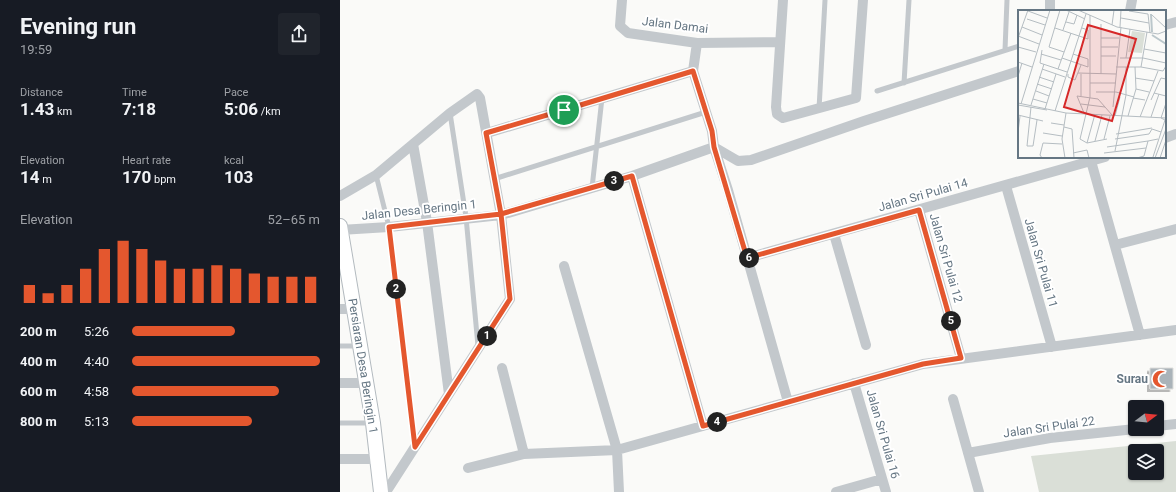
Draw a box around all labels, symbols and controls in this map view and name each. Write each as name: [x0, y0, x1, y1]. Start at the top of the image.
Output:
inset map: [1018, 10, 1166, 158]
button: share: [278, 13, 320, 55]
text: Evening run: [20, 14, 136, 39]
street label: Jalan Damai: [641, 14, 709, 36]
text: 19:59: [20, 42, 52, 57]
text: Distance: [20, 86, 63, 99]
text: Time: [122, 86, 147, 99]
text: Pace: [224, 86, 248, 99]
pin: [547, 93, 581, 127]
text: 1.43: [20, 99, 54, 119]
text: 7:18: [122, 99, 156, 119]
text: 5:06: [224, 99, 258, 119]
icon: arrive: [553, 99, 575, 121]
text: km: [54, 105, 72, 118]
text: /km: [258, 105, 281, 118]
text: Elevation: [20, 154, 65, 167]
text: Heart rate: [122, 154, 171, 167]
text: kcal: [224, 154, 244, 167]
text: 14: [20, 167, 40, 187]
text: 170: [122, 167, 151, 187]
text: 103: [224, 167, 253, 187]
pin: 3: [604, 171, 624, 191]
text: m: [40, 173, 52, 186]
text: bpm: [151, 173, 176, 186]
text: 3: [611, 174, 617, 187]
street label: Jalan Sri Pulai 14: [877, 175, 970, 214]
street label: Jalan Desa Beringin 1: [361, 197, 477, 223]
text: Elevation: [20, 212, 73, 227]
text: 52–65 m: [268, 212, 320, 227]
street label: Jalan Sri Pulai 12: [927, 212, 966, 305]
street label: Jalan Sri Pulai 11: [1022, 217, 1060, 309]
pin: 6: [739, 248, 759, 268]
text: 6: [746, 251, 752, 264]
pin: 2: [386, 279, 406, 299]
text: 2: [393, 282, 399, 295]
street label: Persiaran Desa Beringin 1: [345, 297, 381, 435]
pin: 5: [941, 311, 961, 331]
text: 5: [948, 314, 954, 327]
text: 200 m: [20, 324, 57, 339]
text: 5:26: [84, 324, 109, 339]
pin: 1: [477, 326, 497, 346]
text: 1: [484, 329, 490, 342]
text: 400 m: [20, 354, 57, 369]
text: 4:40: [84, 354, 109, 369]
mosque icon: Surau: [1151, 369, 1171, 389]
place label: Surau: [1117, 372, 1148, 386]
text: 600 m: [20, 384, 57, 399]
text: 4:58: [84, 384, 109, 399]
street label: Jalan Sri Pulai 16: [864, 388, 903, 481]
north arrow: [1128, 400, 1164, 436]
map controls: [1128, 400, 1164, 480]
pin: 4: [707, 412, 727, 432]
text: 800 m: [20, 414, 57, 429]
text: 5:13: [84, 414, 109, 429]
street label: Jalan Sri Pulai 22: [1002, 414, 1096, 440]
text: 4: [714, 415, 720, 428]
button: layers: [1128, 444, 1164, 480]

